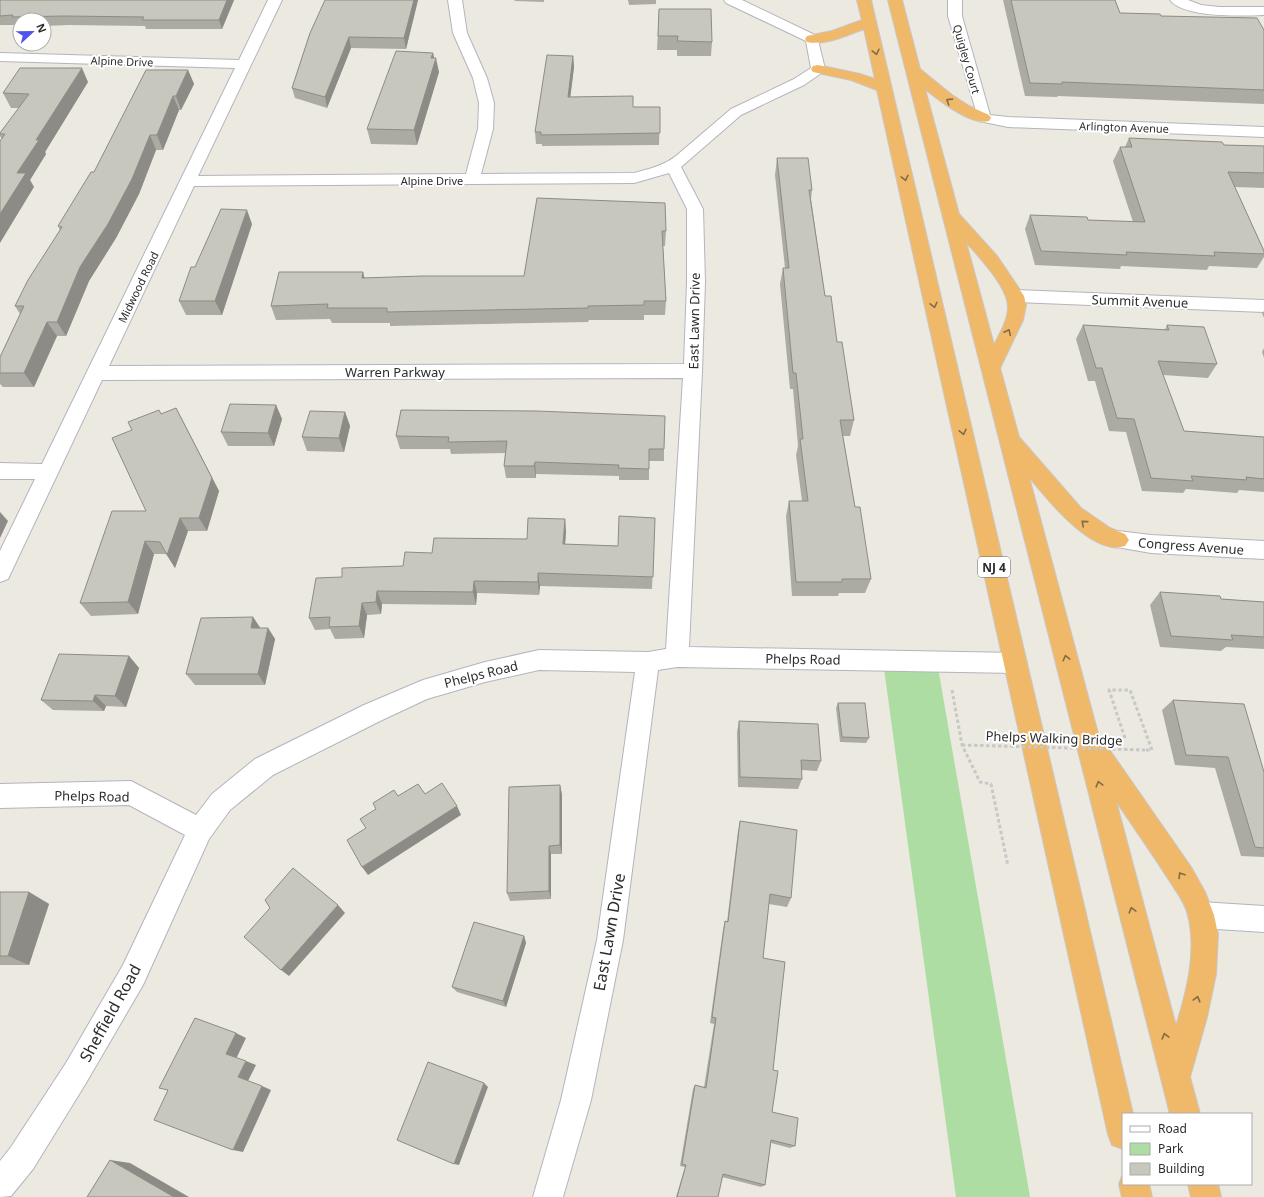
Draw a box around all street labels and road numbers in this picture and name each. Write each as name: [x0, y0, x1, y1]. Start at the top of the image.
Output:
street label: Quigley Court: [950, 23, 984, 95]
street label: Alpine Drive: [90, 52, 154, 70]
street label: Arlington Avenue: [1079, 118, 1169, 136]
street label: Alpine Drive: [401, 173, 463, 188]
street label: Midwood Road: [114, 249, 162, 325]
street label: East Lawn Drive: [684, 272, 704, 370]
street label: Summit Avenue: [1091, 290, 1189, 312]
street label: Warren Parkway: [345, 363, 445, 381]
street label: Congress Avenue: [1137, 533, 1245, 559]
road number: NJ 4: [978, 557, 1010, 577]
street label: Phelps Road: [765, 649, 841, 669]
street label: Phelps Road: [442, 656, 520, 692]
street label: Phelps Walking Bridge: [985, 727, 1123, 749]
street label: Phelps Road: [54, 786, 130, 806]
street label: East Lawn Drive: [588, 871, 630, 993]
street label: Sheffield Road: [74, 960, 146, 1066]

